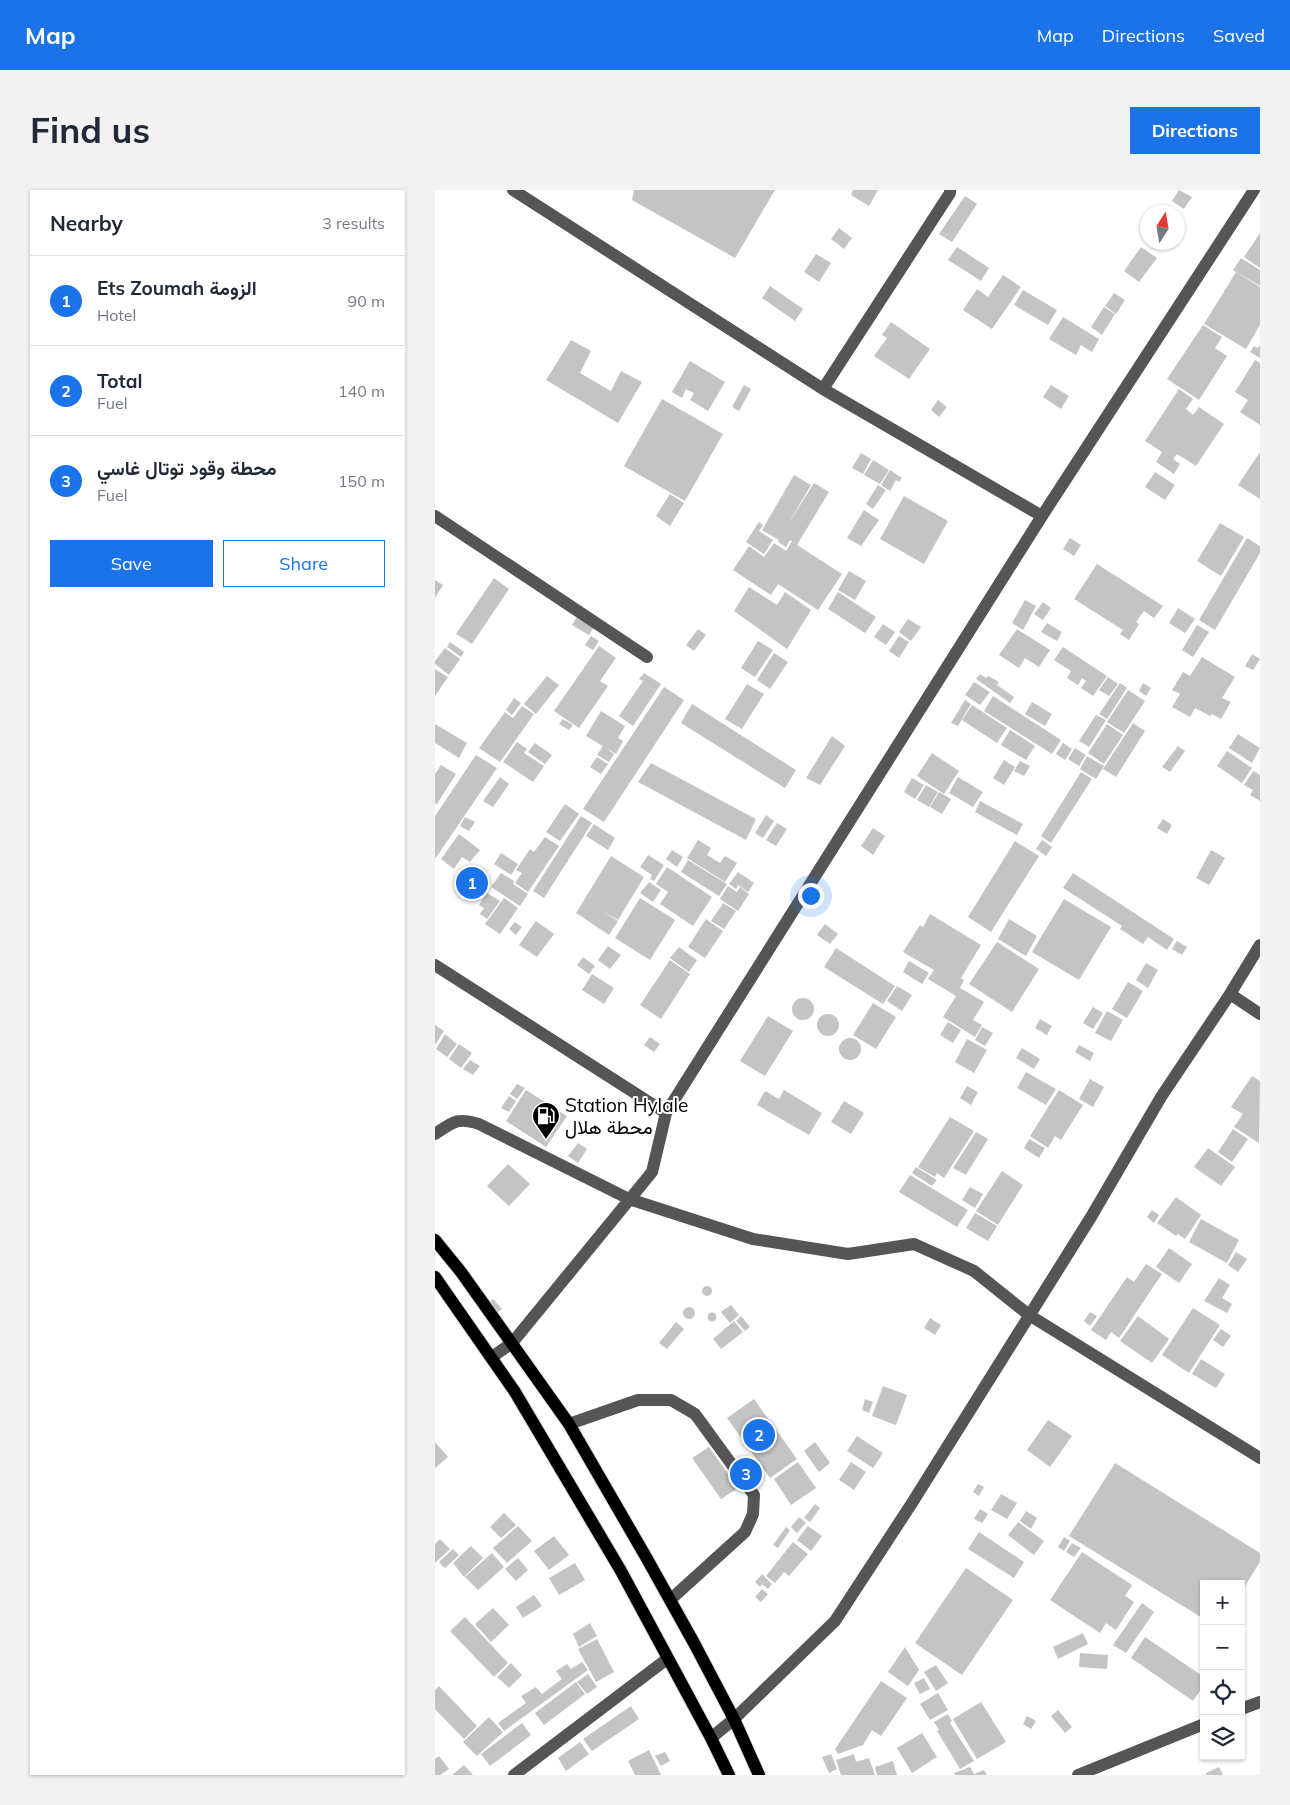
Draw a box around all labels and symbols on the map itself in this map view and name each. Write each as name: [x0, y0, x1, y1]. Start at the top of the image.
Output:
north arrow: [1140, 205, 1185, 250]
pin: 1: [456, 864, 488, 902]
your location: [798, 883, 824, 909]
place label: Station Hylale محطة هلال: [565, 1093, 688, 1139]
fuel station icon: Station Hylale محطة هلال: [531, 1101, 561, 1140]
pin: 2: [743, 1416, 775, 1454]
pin: 3: [730, 1455, 762, 1493]

